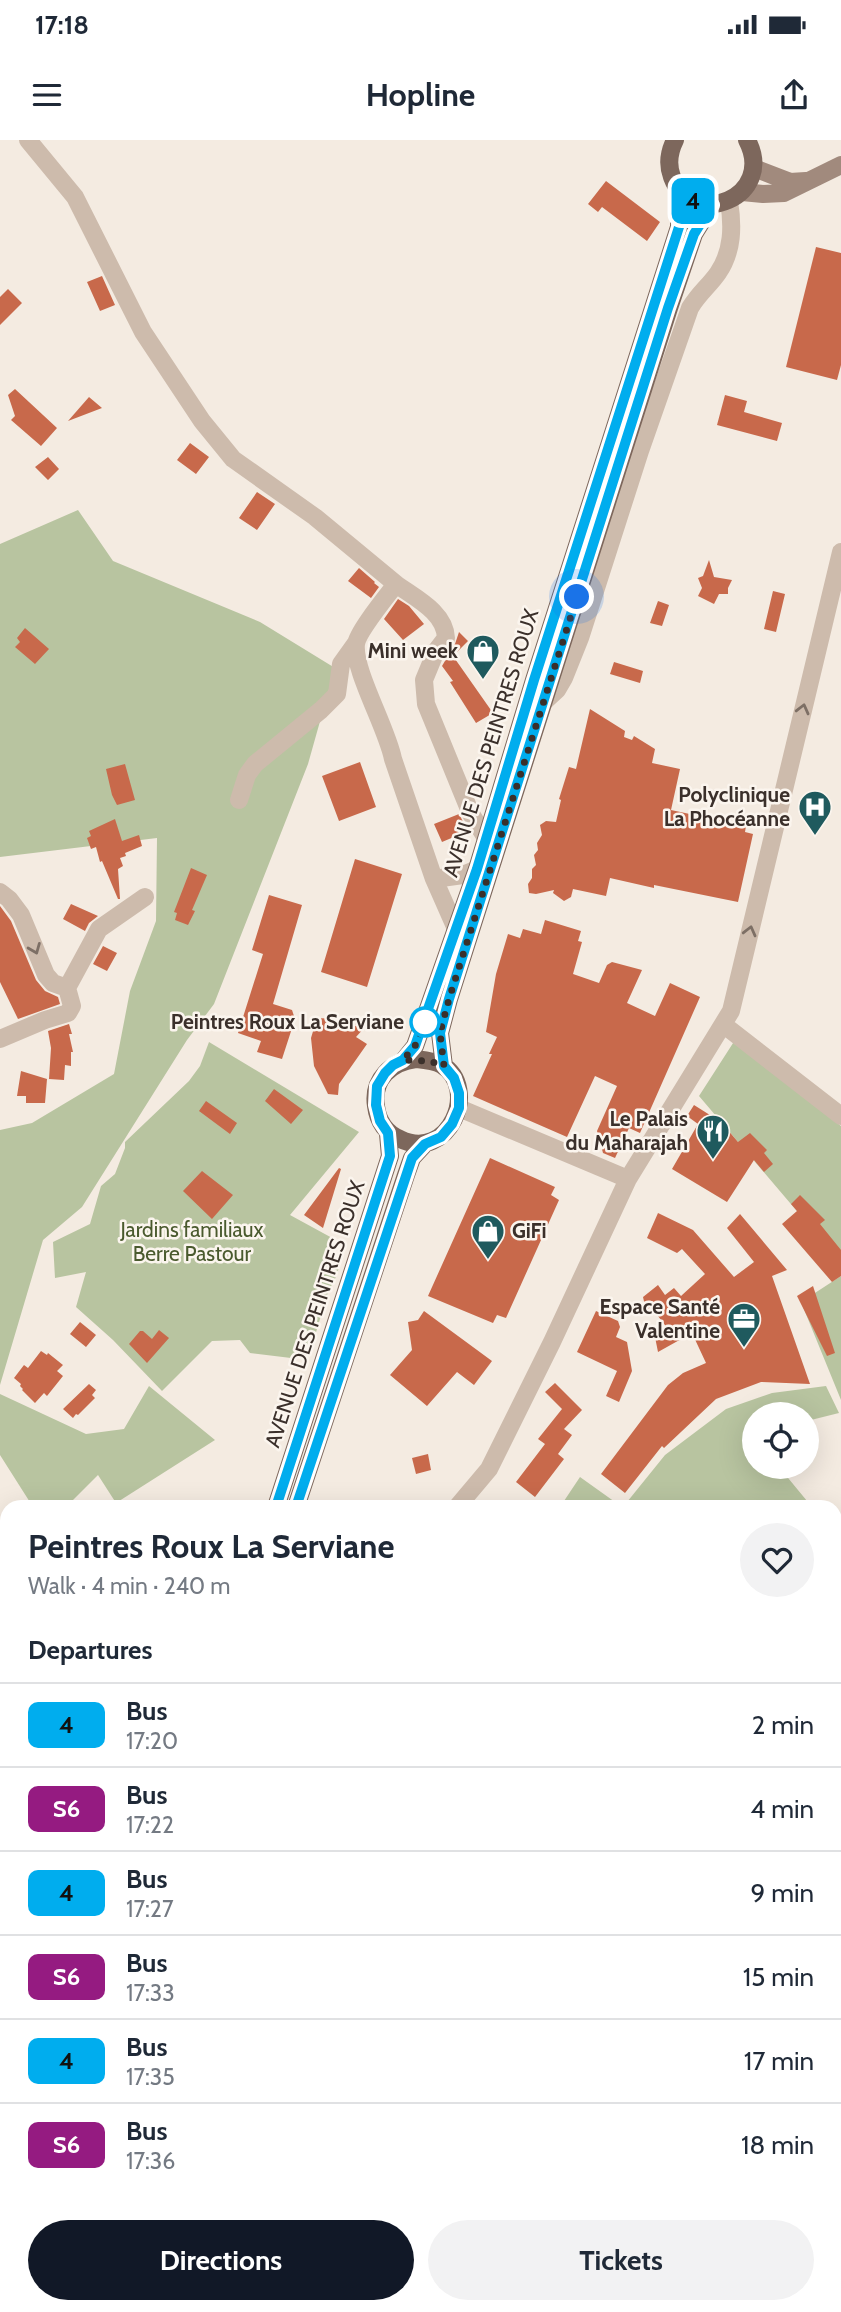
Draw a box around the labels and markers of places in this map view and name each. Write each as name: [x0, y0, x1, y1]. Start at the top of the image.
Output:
shop icon: Mini week: [464, 632, 502, 681]
place label: Mini week: [367, 638, 459, 663]
place label: Polyclinique La Phocéanne: [664, 782, 790, 831]
hospital icon: Polyclinique La Phocéanne: [796, 788, 834, 837]
marker: Peintres Roux La Serviane: [410, 1007, 440, 1037]
place label: Peintres Roux La Serviane: [171, 1009, 404, 1034]
place label: Le Palais du Maharajah: [566, 1106, 688, 1155]
restaurant icon: Le Palais du Maharajah: [694, 1112, 732, 1161]
shop icon: GiFi: [469, 1212, 507, 1261]
place label: GiFi: [512, 1218, 546, 1243]
place label: Espace Santé Valentine: [600, 1294, 720, 1343]
office icon: Espace Santé Valentine: [725, 1300, 763, 1349]

